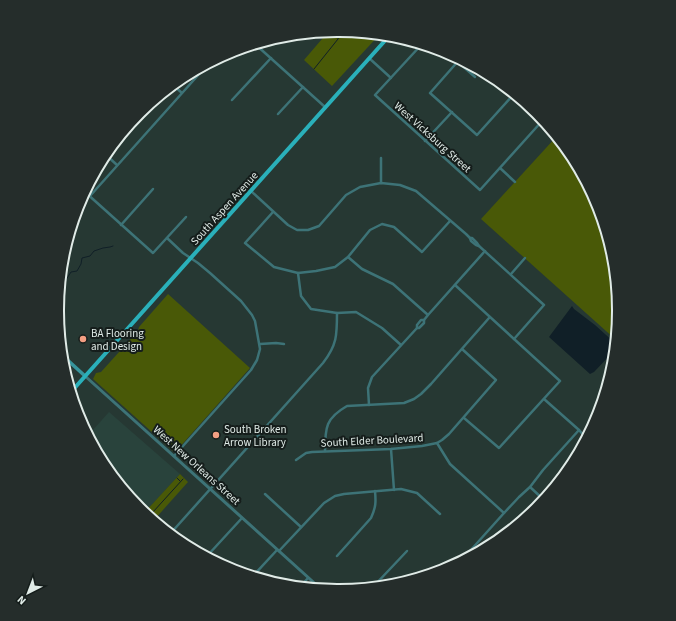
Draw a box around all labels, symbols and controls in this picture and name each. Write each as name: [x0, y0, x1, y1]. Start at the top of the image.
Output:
street label: West Vicksburg Street: [391, 99, 475, 176]
street label: South Aspen Avenue: [187, 168, 262, 248]
place label: BA Flooring and Design: [91, 326, 144, 354]
marker: BA Flooring and Design: [78, 334, 88, 344]
street label: West New Orleans Street: [150, 422, 244, 509]
place label: South Broken Arrow Library: [224, 422, 287, 450]
marker: South Broken Arrow Library: [211, 430, 221, 440]
street label: South Elder Boulevard: [320, 430, 424, 451]
north arrow: [8, 573, 48, 613]
text: N: [14, 592, 29, 608]

